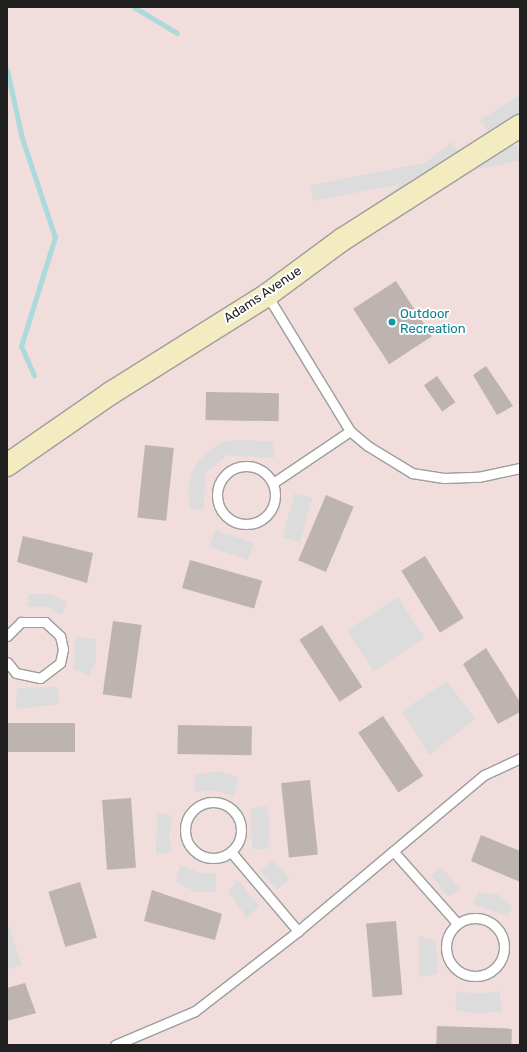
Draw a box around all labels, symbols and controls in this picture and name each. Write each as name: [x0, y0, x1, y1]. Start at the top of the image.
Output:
street label: Adams Avenue: [221, 263, 305, 327]
place label: Outdoor Recreation: [400, 307, 466, 338]
marker: Outdoor Recreation: [387, 317, 397, 327]

